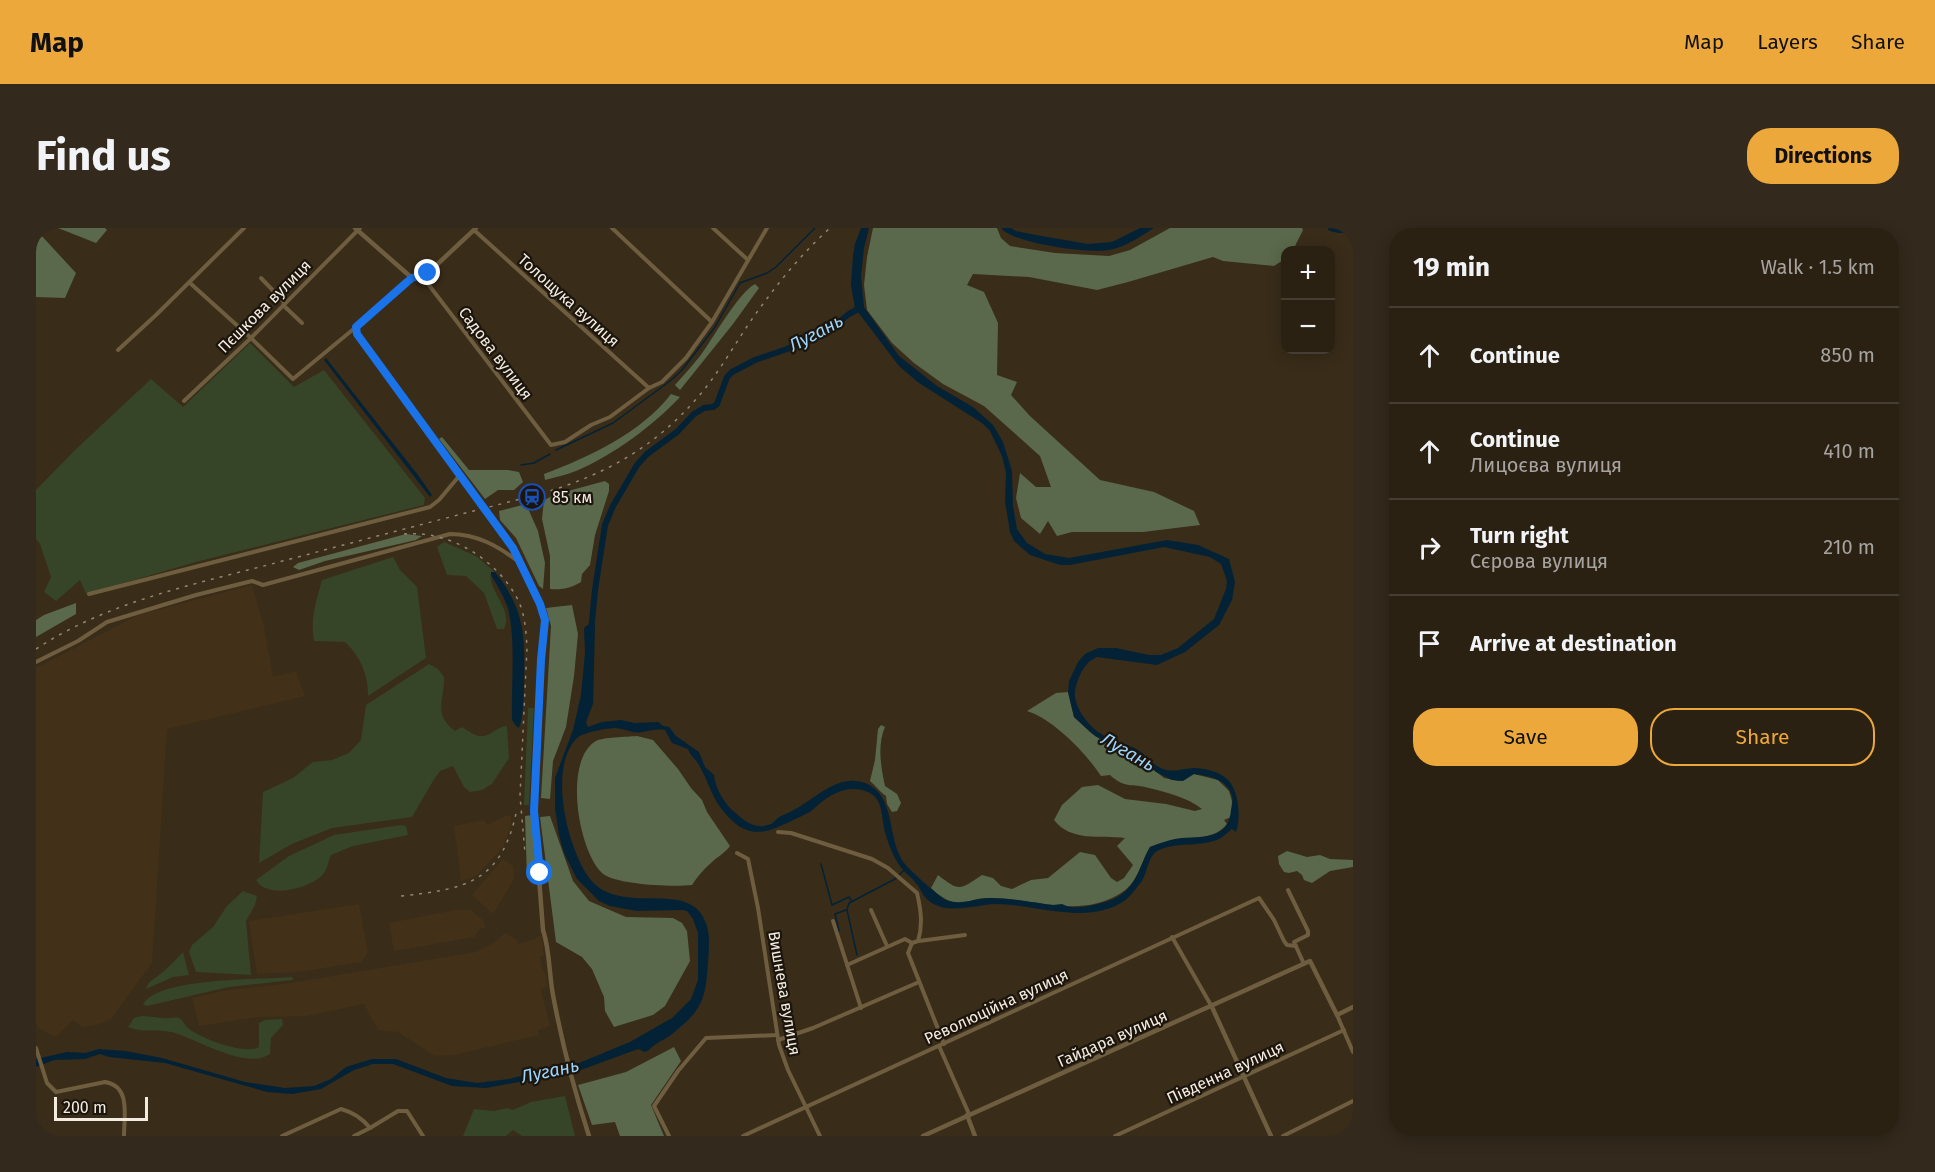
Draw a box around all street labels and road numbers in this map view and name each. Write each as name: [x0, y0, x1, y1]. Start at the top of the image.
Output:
street label: Толощука вулиця: [514, 250, 623, 351]
street label: Пєшкова вулиця: [214, 256, 315, 357]
street label: Садова вулиця: [455, 303, 537, 403]
street label: Вишнева вулиця: [764, 930, 805, 1057]
street label: Революційна вулиця: [921, 965, 1071, 1048]
street label: Гайдара вулиця: [1054, 1006, 1170, 1071]
street label: Південна вулиця: [1164, 1037, 1287, 1108]

